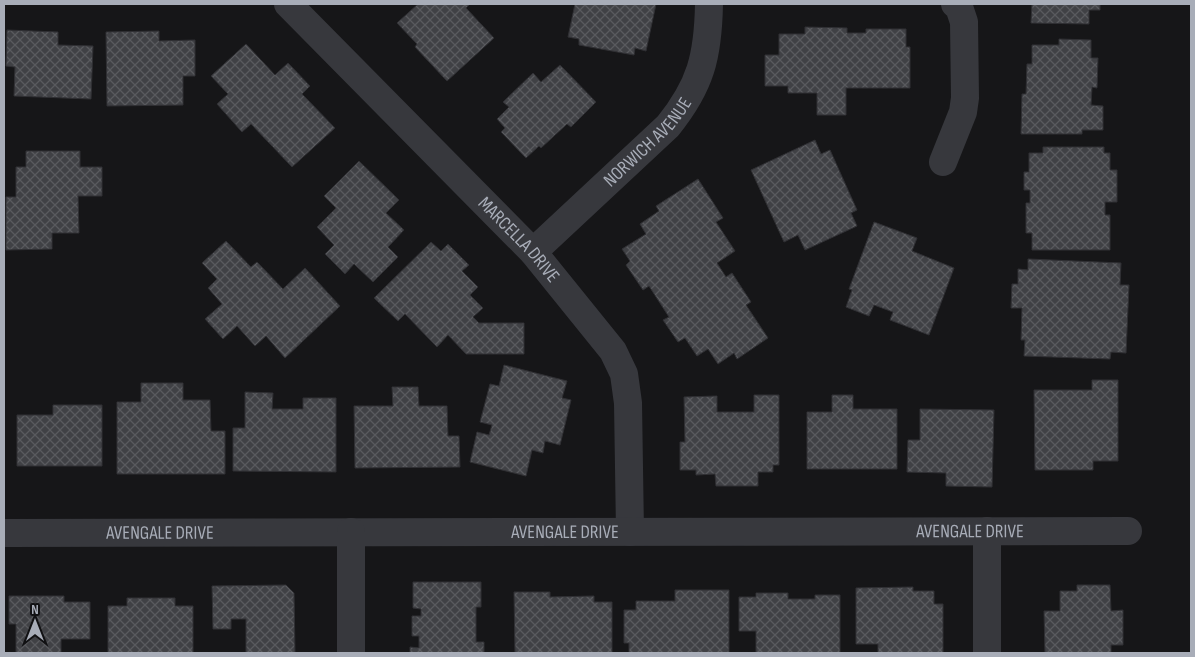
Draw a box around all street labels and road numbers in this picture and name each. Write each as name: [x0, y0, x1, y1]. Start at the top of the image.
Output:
street label: NORWICH AVENUE: [599, 93, 697, 192]
street label: MARCELLA DRIVE: [473, 192, 564, 287]
street label: AVENGALE DRIVE: [510, 520, 619, 544]
street label: AVENGALE DRIVE: [915, 520, 1024, 543]
street label: AVENGALE DRIVE: [105, 521, 214, 544]

